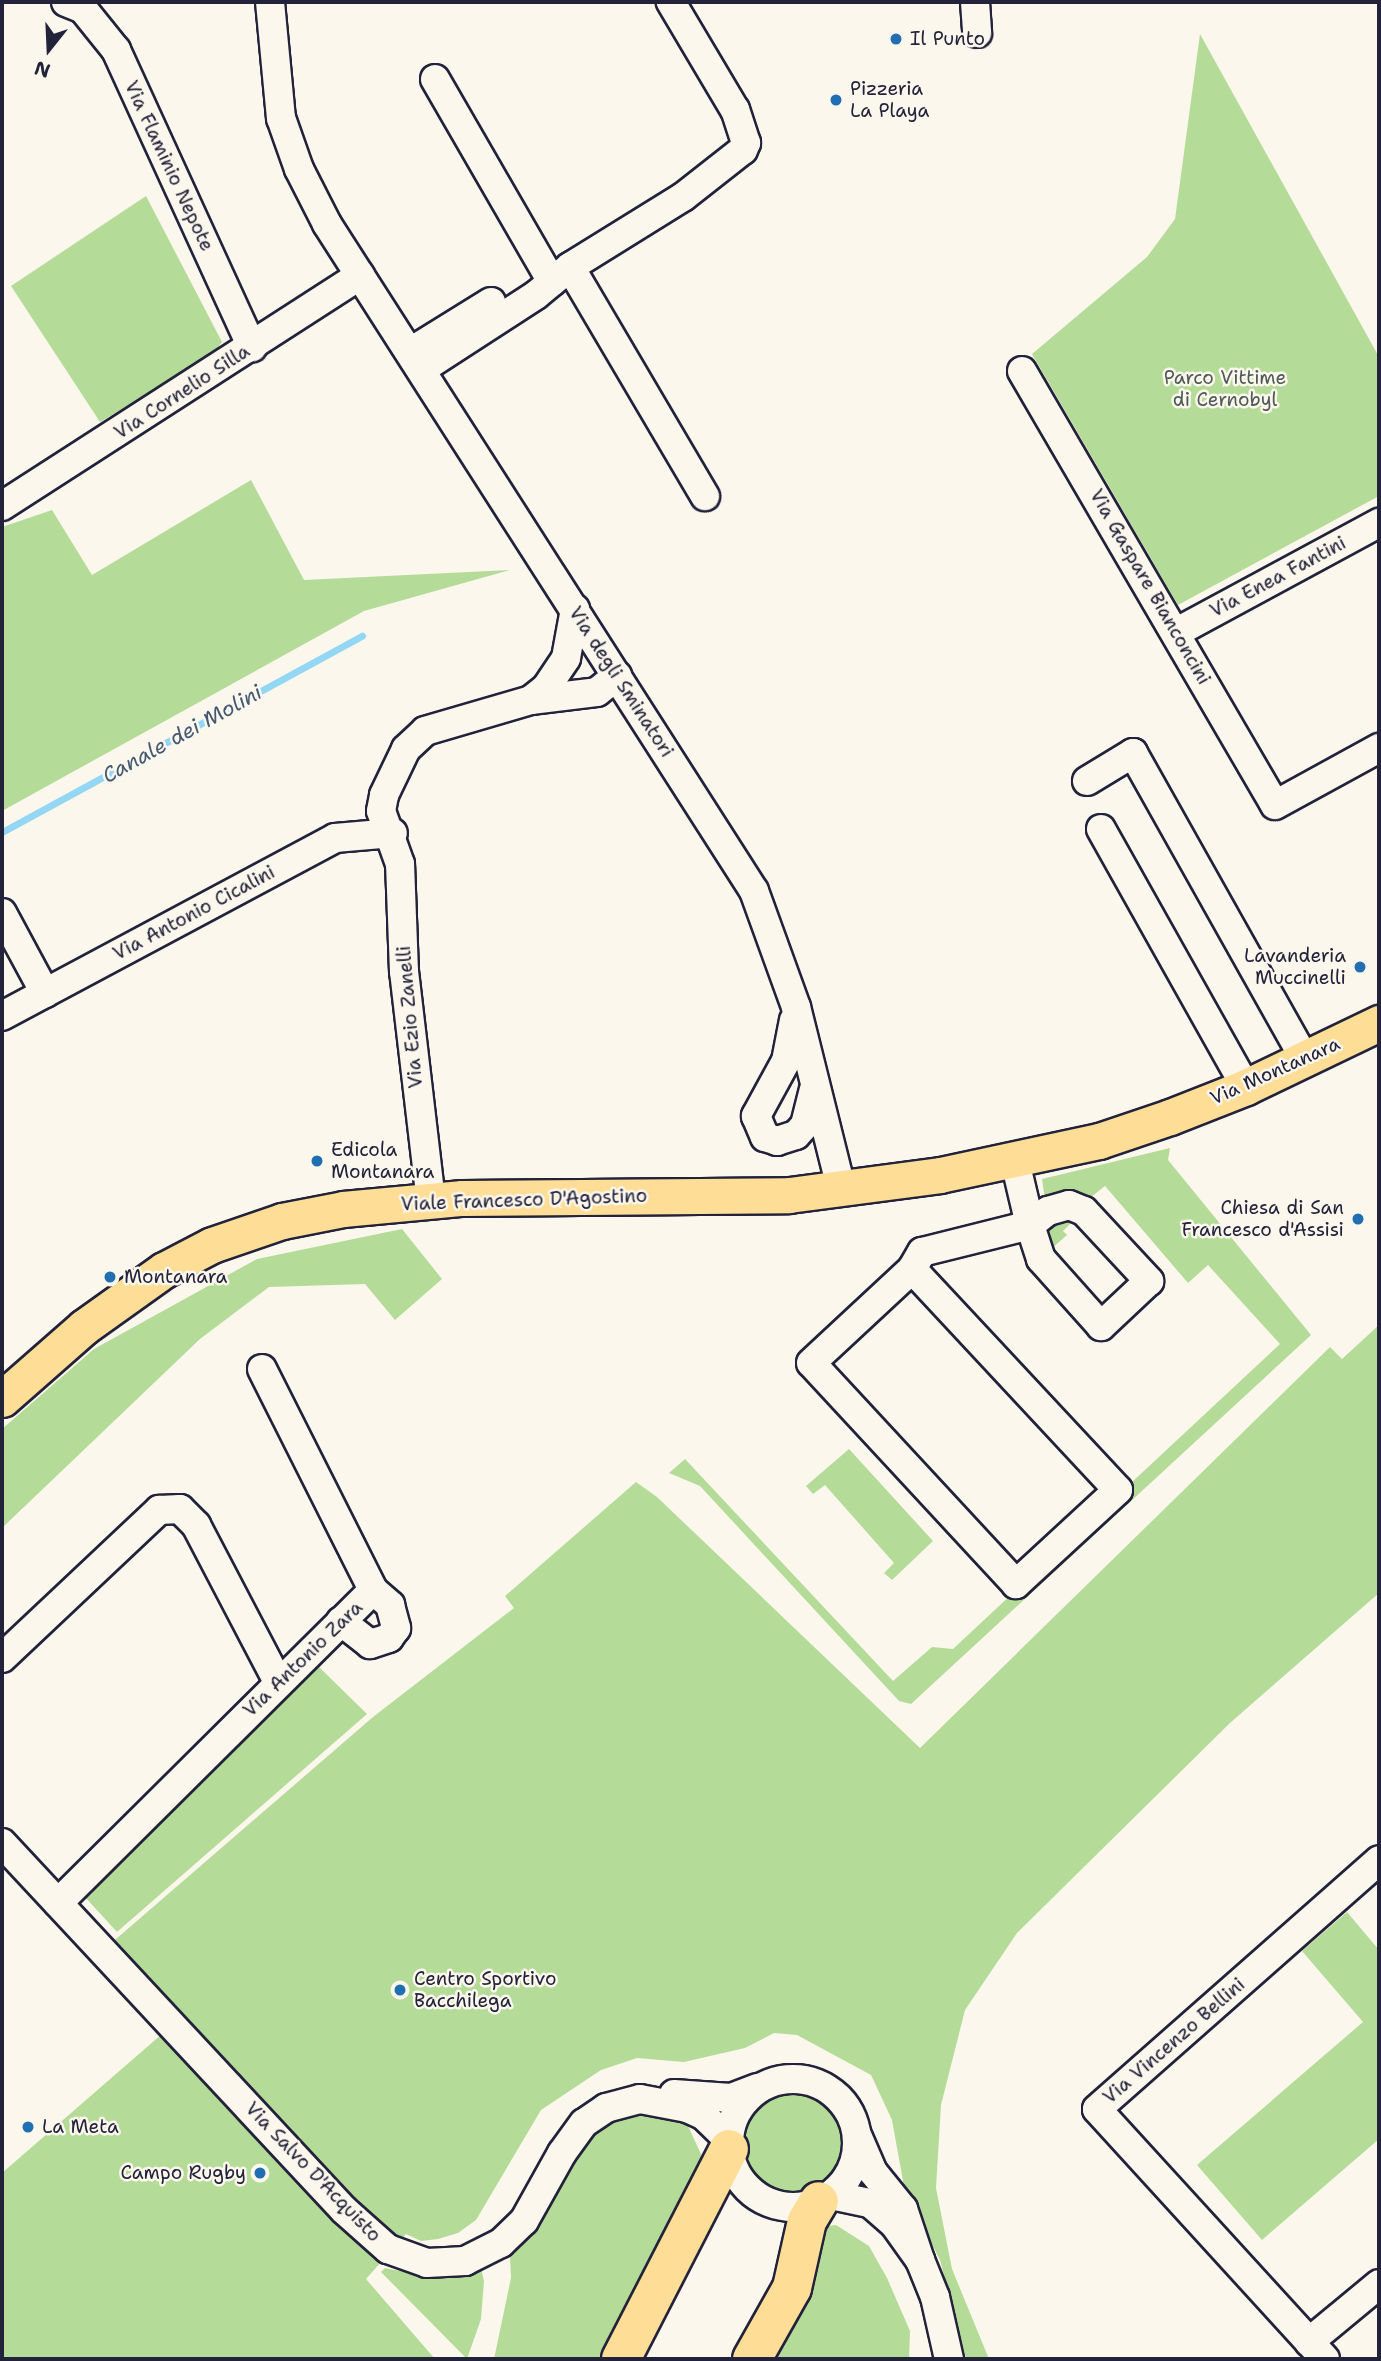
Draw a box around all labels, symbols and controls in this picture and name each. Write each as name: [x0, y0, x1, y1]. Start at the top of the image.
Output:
north arrow: [14, 14, 84, 84]
place label: Il Punto: [910, 28, 985, 50]
marker: Il Punto: [888, 31, 904, 47]
text: N: [31, 55, 53, 84]
street label: Via Flaminio Nepote: [120, 77, 218, 255]
place label: Pizzeria La Playa: [850, 78, 929, 122]
marker: Pizzeria La Playa: [828, 92, 844, 108]
street label: Via Cornelio Silla: [110, 340, 254, 444]
park label: Parco Vittime di Cernobyl: [1164, 367, 1286, 411]
street label: Via Gaspare Bianconcini: [1085, 485, 1215, 689]
street label: Via Enea Fantini: [1206, 532, 1350, 622]
street label: Via degli Sminatori: [564, 602, 678, 762]
water label: Canale dei Molini: [98, 680, 266, 788]
street label: Via Antonio Cicalini: [109, 861, 279, 965]
street label: Via Ezio Zanelli: [392, 945, 428, 1089]
place label: Lavanderia Muccinelli: [1244, 945, 1346, 989]
marker: Lavanderia Muccinelli: [1352, 959, 1368, 975]
street label: Via Montanara: [1207, 1032, 1343, 1110]
place label: Edicola Montanara: [331, 1139, 434, 1183]
marker: Edicola Montanara: [309, 1153, 325, 1169]
street label: Viale Francesco D'Agostino: [400, 1184, 648, 1216]
place label: Chiesa di San Francesco d'Assisi: [1182, 1197, 1344, 1241]
marker: Chiesa di San Francesco d'Assisi: [1350, 1211, 1366, 1227]
place label: Montanara: [124, 1266, 227, 1288]
marker: Montanara: [102, 1269, 118, 1285]
street label: Via Antonio Zara: [239, 1596, 367, 1722]
place label: Centro Sportivo Bacchilega: [414, 1968, 556, 2012]
street label: Via Vincenzo Bellini: [1098, 1973, 1250, 2109]
marker: Centro Sportivo Bacchilega: [392, 1982, 408, 1998]
street label: Via Salvo D'Acquisto: [240, 2097, 386, 2247]
place label: La Meta: [42, 2116, 119, 2138]
marker: La Meta: [20, 2119, 36, 2135]
place label: Campo Rugby: [120, 2162, 246, 2184]
marker: Campo Rugby: [252, 2165, 268, 2181]

